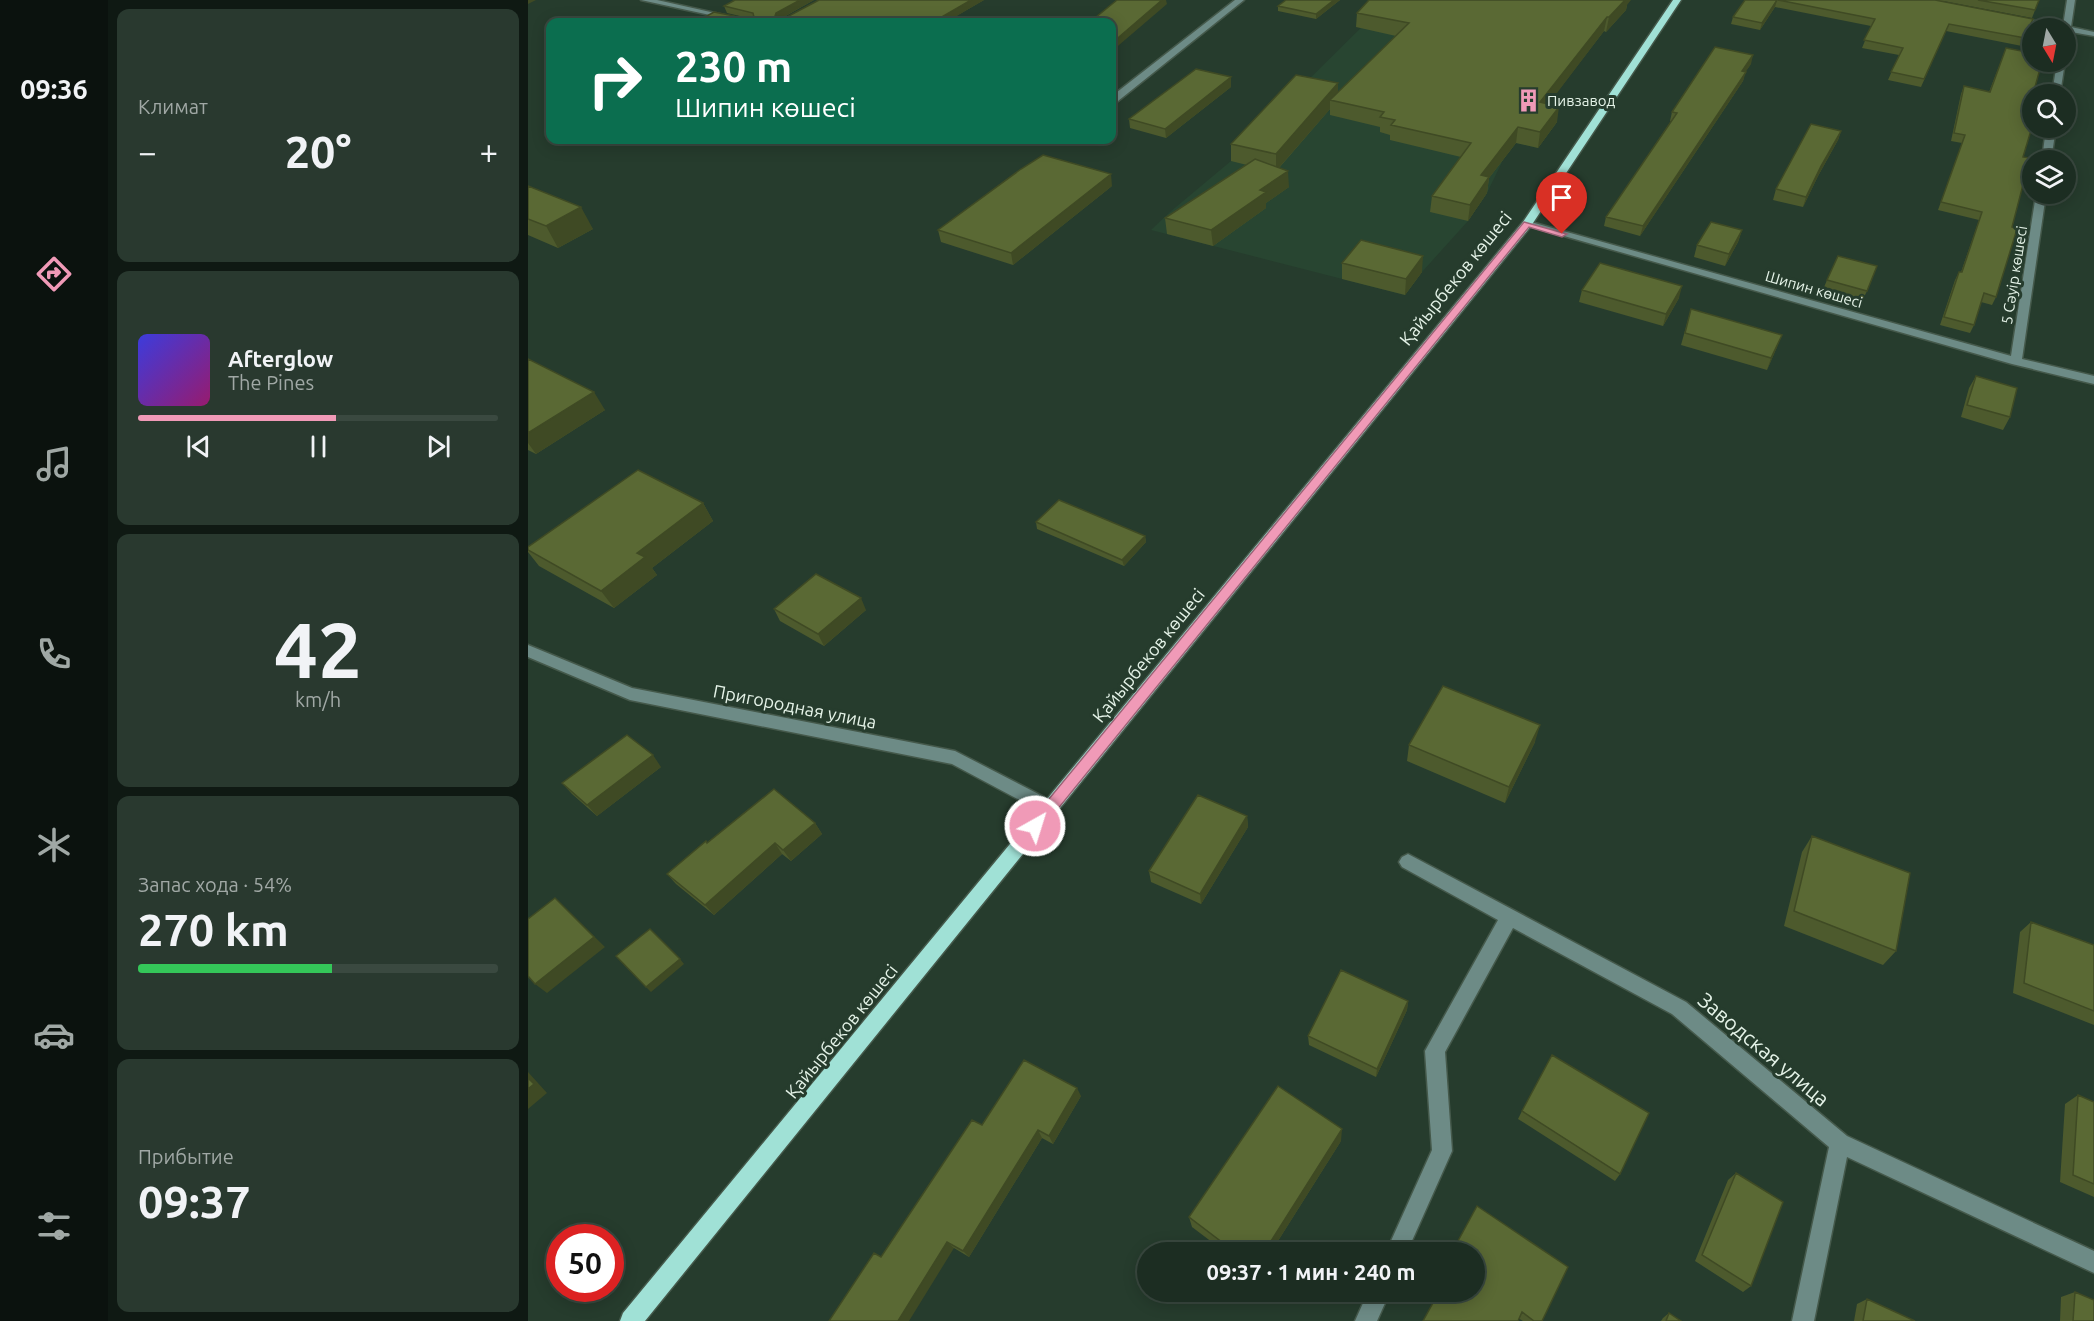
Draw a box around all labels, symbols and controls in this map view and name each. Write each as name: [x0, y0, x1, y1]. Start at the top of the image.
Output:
north arrow: [2022, 18, 2076, 72]
map controls: [2022, 18, 2076, 204]
icon: right: [576, 42, 654, 120]
text: 230 m: [675, 43, 792, 90]
text: 09:36: [20, 74, 88, 104]
button: search: [2022, 84, 2076, 138]
building icon: Пивзавод: [1516, 87, 1542, 113]
text: Шипин көшесі: [675, 92, 856, 122]
place label: Пивзавод: [1547, 92, 1615, 109]
text: Климат: [138, 95, 208, 118]
text: 20°: [285, 126, 351, 177]
text: −: [138, 133, 157, 170]
text: +: [479, 133, 498, 170]
button: layers: [2022, 150, 2076, 204]
pin: [1536, 172, 1587, 234]
icon: arrive: [1545, 181, 1578, 214]
street label: Қайырбеков көшесі: [1395, 207, 1515, 349]
street label: 5 Сәуір көшесі: [1998, 224, 2030, 326]
icon: directions: [33, 253, 75, 295]
street label: Шипин көшесі: [1763, 267, 1865, 311]
text: Afterglow: [228, 346, 333, 371]
text: The Pines: [228, 371, 314, 394]
icon: previous: [182, 430, 215, 463]
icon: pause: [302, 430, 335, 463]
icon: next: [422, 430, 455, 463]
icon: music: [33, 443, 75, 485]
street label: Қайырбеков көшесі: [1088, 584, 1208, 726]
text: 42: [274, 605, 362, 693]
icon: phone: [33, 633, 75, 675]
street label: Пригородная улица: [712, 680, 878, 732]
text: km/h: [295, 688, 341, 711]
position arrow: [1003, 794, 1067, 858]
icon: climate: [33, 824, 75, 866]
text: Запас хода · 54%: [138, 873, 292, 896]
text: 270 km: [138, 904, 289, 955]
street label: Қайырбеков көшесі: [781, 960, 901, 1102]
street label: Заводская улица: [1694, 987, 1834, 1111]
icon: car: [33, 1014, 75, 1056]
text: Прибытие: [138, 1145, 234, 1168]
text: 09:37: [138, 1176, 251, 1227]
icon: filters: [33, 1205, 75, 1247]
speed limit sign: 50: [546, 1224, 624, 1302]
text: 09:37 · 1 мин · 240 m: [1207, 1259, 1415, 1284]

